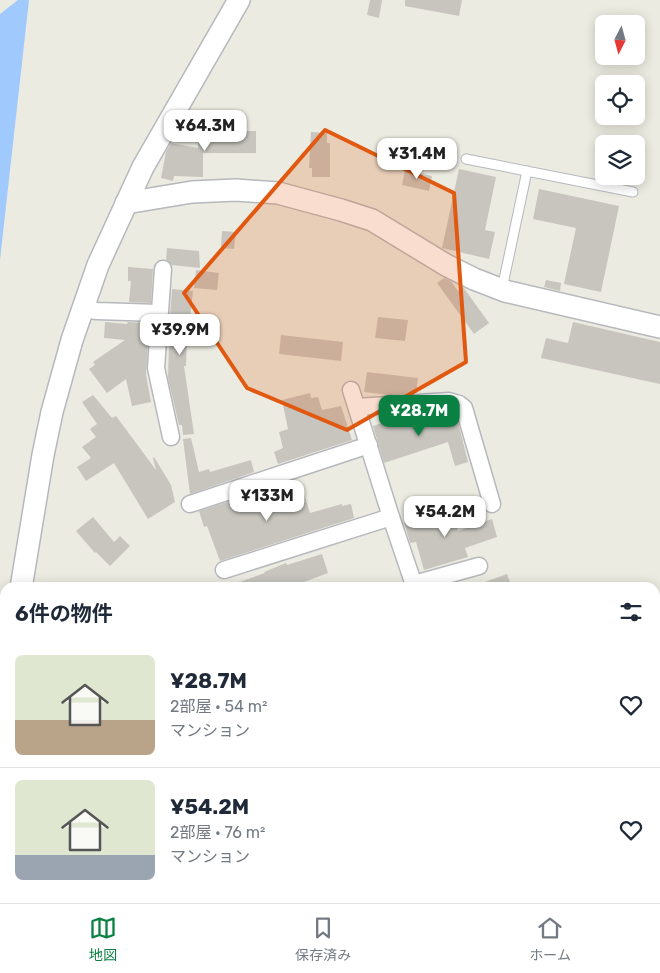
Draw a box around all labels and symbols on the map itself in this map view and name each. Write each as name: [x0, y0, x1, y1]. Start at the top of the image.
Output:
north arrow: [595, 15, 645, 65]
pin: ¥64.3M: [164, 110, 246, 152]
pin: ¥31.4M: [376, 138, 458, 180]
pin: ¥39.9M: [139, 314, 221, 356]
pin: ¥28.7M: [378, 394, 460, 437]
pin: ¥133M: [232, 480, 302, 522]
pin: ¥54.2M: [404, 496, 486, 538]

